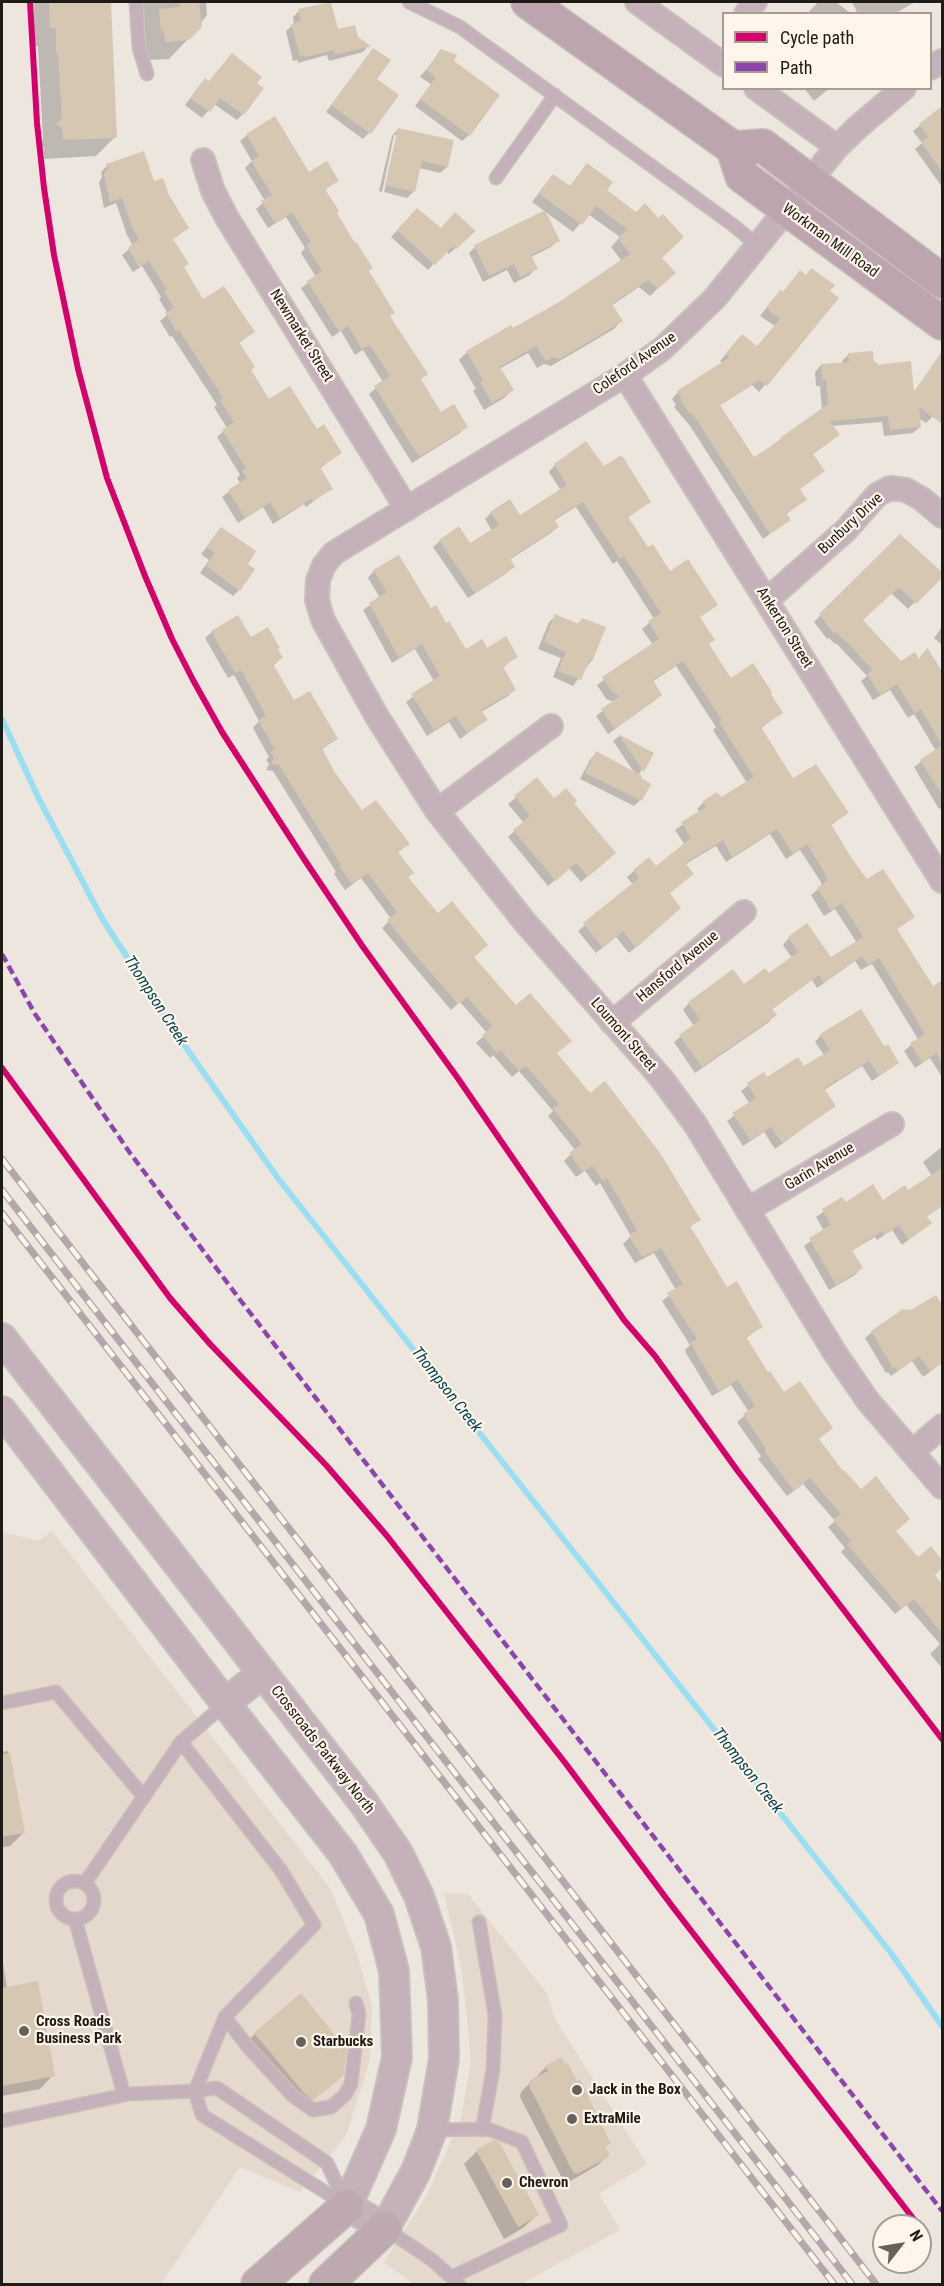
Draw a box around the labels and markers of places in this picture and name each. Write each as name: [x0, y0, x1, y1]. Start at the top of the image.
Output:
place label: Cross Roads Business Park: [36, 2013, 122, 2048]
marker: Cross Roads Business Park: [17, 2024, 31, 2038]
place label: Starbucks: [313, 2033, 373, 2051]
marker: Starbucks: [294, 2035, 308, 2049]
place label: Jack in the Box: [589, 2081, 681, 2099]
marker: Jack in the Box: [570, 2083, 584, 2097]
place label: ExtraMile: [584, 2110, 641, 2128]
marker: ExtraMile: [565, 2112, 579, 2126]
place label: Chevron: [519, 2174, 568, 2192]
marker: Chevron: [500, 2176, 514, 2190]

